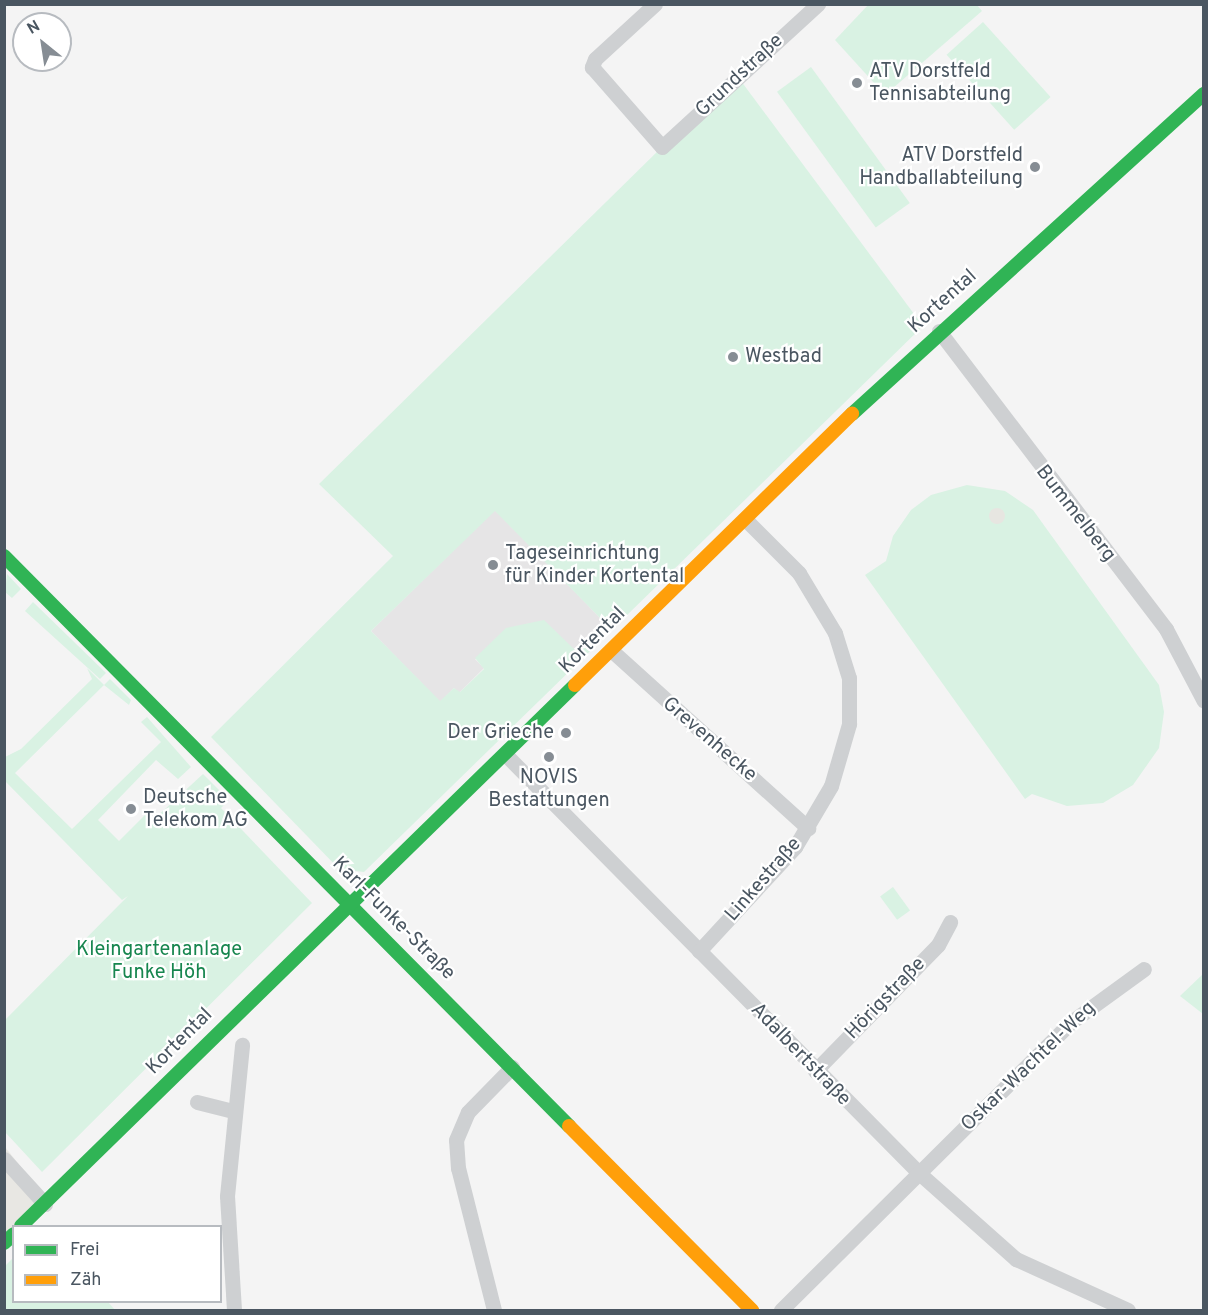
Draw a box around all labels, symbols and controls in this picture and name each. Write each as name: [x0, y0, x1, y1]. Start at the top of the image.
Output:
north arrow: [12, 12, 72, 72]
text: N: [24, 17, 44, 40]
street label: Grundstraße: [691, 29, 789, 123]
place label: ATV Dorstfeld Tennisabteilung: [869, 60, 1011, 107]
marker: ATV Dorstfeld Tennisabteilung: [850, 76, 864, 90]
place label: ATV Dorstfeld Handballabteilung: [859, 144, 1023, 191]
marker: ATV Dorstfeld Handballabteilung: [1028, 160, 1042, 174]
street label: Kortental: [904, 265, 982, 339]
place label: Westbad: [745, 345, 822, 369]
marker: Westbad: [726, 350, 740, 364]
street label: Bummelberg: [1030, 461, 1120, 567]
place label: Tageseinrichtung für Kinder Kortental: [505, 542, 684, 589]
marker: Tageseinrichtung für Kinder Kortental: [486, 558, 500, 572]
street label: Kortental: [555, 603, 631, 679]
street label: Grevenhecke: [657, 692, 761, 788]
place label: Der Grieche: [447, 721, 554, 745]
marker: Der Grieche: [559, 726, 573, 740]
marker: NOVIS Bestattungen: [542, 750, 556, 764]
place label: NOVIS Bestattungen: [488, 767, 610, 814]
place label: Deutsche Telekom AG: [143, 786, 249, 833]
marker: Deutsche Telekom AG: [124, 802, 138, 816]
street label: Linkestraße: [721, 833, 807, 927]
street label: Karl-Funke-Straße: [326, 852, 460, 986]
park label: Kleingartenanlage Funke Höh: [76, 938, 242, 985]
street label: Hörigstraße: [841, 953, 931, 1045]
street label: Oskar-Wachtel-Weg: [957, 997, 1101, 1137]
street label: Adalbertstraße: [745, 998, 855, 1112]
street label: Kortental: [142, 1004, 218, 1080]
legend: [12, 1225, 222, 1303]
text: Frei: [70, 1239, 100, 1262]
text: Zäh: [70, 1269, 101, 1292]

